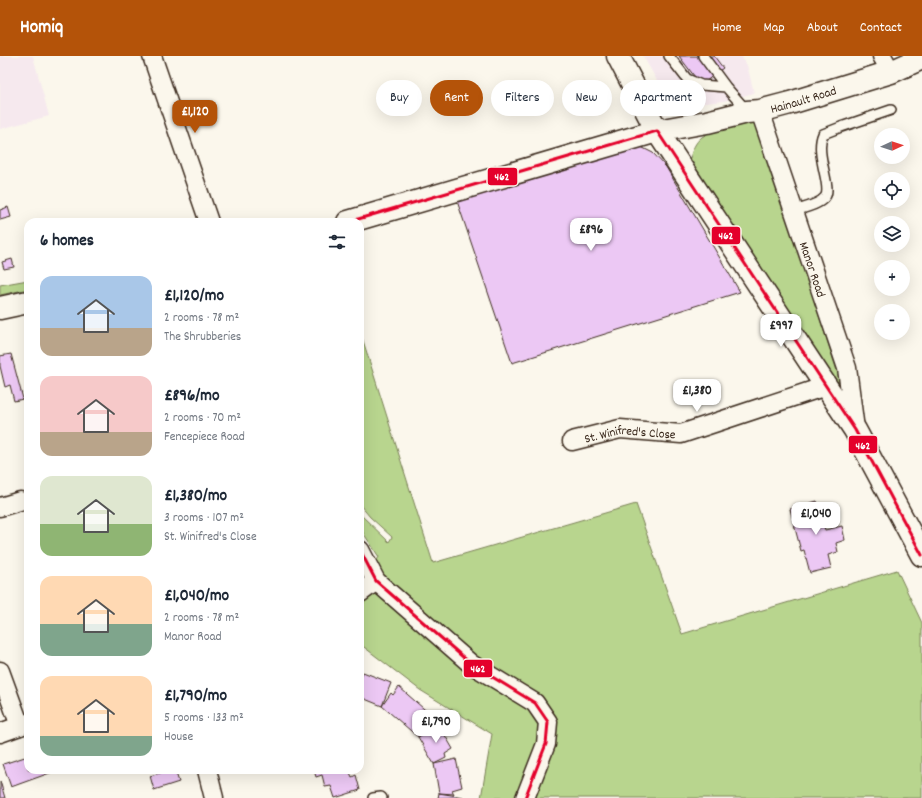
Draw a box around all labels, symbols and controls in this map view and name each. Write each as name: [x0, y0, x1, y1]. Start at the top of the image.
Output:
text: Homiq: [20, 15, 63, 42]
text: Home: [712, 18, 741, 38]
text: Map: [763, 18, 785, 38]
text: About: [807, 18, 838, 38]
text: Contact: [860, 18, 902, 38]
chip: Buy: [376, 80, 422, 116]
chip: Rent: [430, 80, 483, 116]
chip: Filters: [491, 80, 554, 116]
chip: New: [562, 80, 612, 116]
chip: Apartment: [620, 80, 706, 116]
street label: Hainault Road: [769, 82, 839, 120]
pin: £1,120: [162, 100, 228, 134]
text: £1,120: [181, 103, 209, 122]
north arrow: [874, 128, 910, 164]
map controls: [874, 128, 910, 340]
line badge: 462: [487, 167, 518, 186]
text: 462: [495, 170, 510, 186]
button: locate: [874, 172, 910, 208]
button: layers: [874, 216, 910, 252]
pin: £896: [567, 218, 615, 252]
text: £896: [579, 221, 603, 240]
line badge: 462: [711, 226, 741, 245]
text: 462: [719, 229, 734, 245]
text: 6 homes: [40, 230, 94, 254]
icon: filters: [326, 231, 348, 253]
street label: Manor Road: [793, 240, 829, 300]
button: +: [874, 260, 910, 296]
text: £1,120/mo: [164, 285, 224, 309]
icon: home: [72, 292, 120, 340]
button: −: [874, 304, 910, 340]
text: 2 rooms · 78 m²: [164, 309, 239, 328]
pin: £997: [757, 314, 805, 348]
text: £997: [769, 317, 793, 336]
text: The Shrubberies: [164, 328, 241, 347]
pin: £1,380: [664, 379, 730, 413]
text: £1,380: [682, 382, 712, 401]
text: £896/mo: [164, 385, 220, 409]
icon: home: [72, 392, 120, 440]
text: 2 rooms · 70 m²: [164, 409, 241, 428]
street label: St. Winifred's Close: [583, 422, 677, 450]
text: Fencepiece Road: [164, 428, 245, 447]
line badge: 462: [848, 435, 878, 454]
text: 462: [856, 439, 871, 455]
text: £1,380/mo: [164, 485, 227, 509]
icon: home: [72, 492, 120, 540]
pin: £1,040: [783, 502, 849, 536]
text: £1,040: [800, 505, 832, 524]
text: 3 rooms · 107 m²: [164, 509, 244, 528]
text: St. Winifred's Close: [164, 528, 257, 547]
text: £1,040/mo: [164, 585, 229, 609]
icon: home: [72, 592, 120, 640]
text: 2 rooms · 78 m²: [164, 609, 239, 628]
text: Manor Road: [164, 628, 222, 647]
line badge: 462: [463, 659, 493, 678]
text: 462: [471, 662, 486, 678]
text: £1,790/mo: [164, 685, 227, 709]
icon: home: [72, 692, 120, 740]
text: 5 rooms · 133 m²: [164, 709, 244, 728]
pin: £1,790: [403, 710, 469, 744]
text: £1,790: [421, 713, 451, 732]
text: House: [164, 728, 193, 747]

